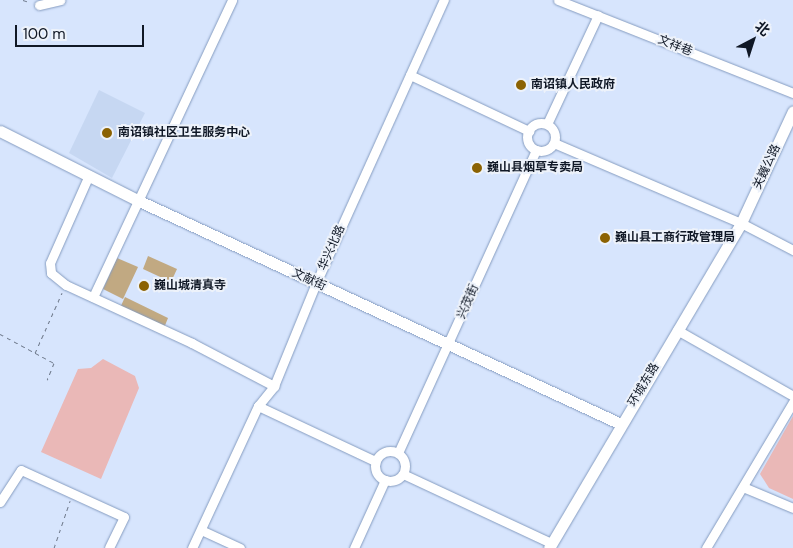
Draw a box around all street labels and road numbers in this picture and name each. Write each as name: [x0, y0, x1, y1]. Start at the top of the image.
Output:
street label: 文祥巷: [656, 33, 694, 59]
street label: 关巍公路: [750, 142, 784, 192]
street label: 华兴北路: [316, 223, 348, 273]
street label: 文献街: [290, 266, 328, 294]
street label: 兴茂街: [454, 283, 482, 321]
street label: 环城东路: [625, 361, 663, 409]

